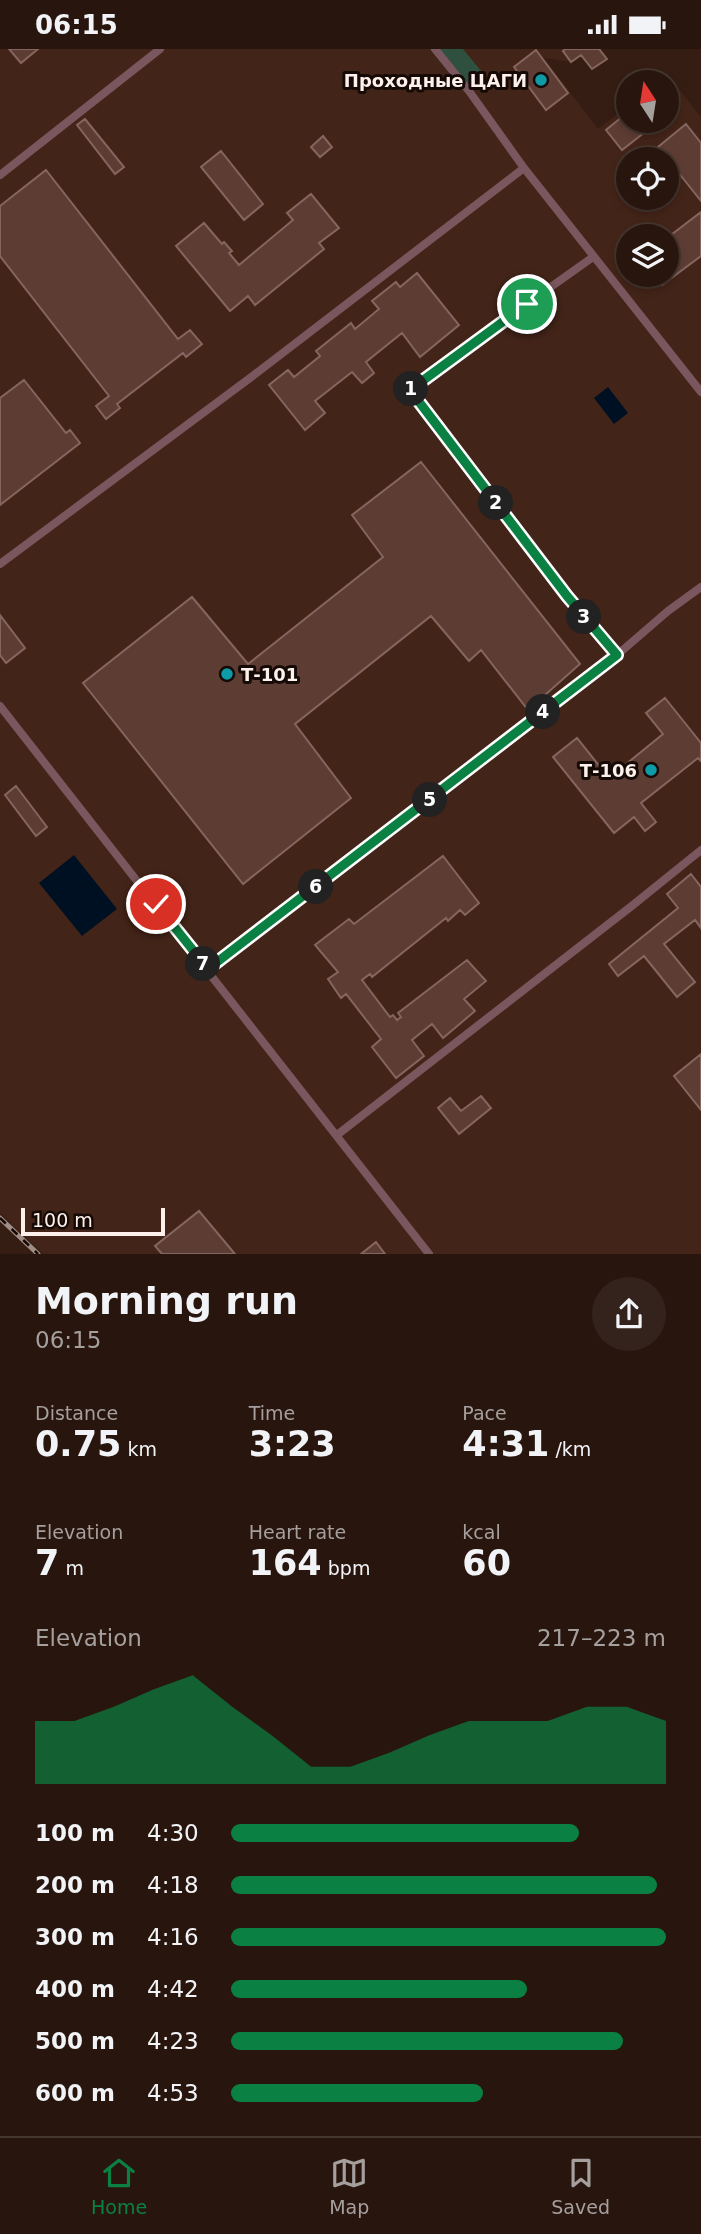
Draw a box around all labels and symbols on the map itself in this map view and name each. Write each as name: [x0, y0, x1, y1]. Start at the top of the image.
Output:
place label: Проходные ЦАГИ: [344, 70, 527, 91]
north arrow: [616, 70, 679, 133]
marker: Проходные ЦАГИ: [533, 72, 549, 88]
pin: [497, 274, 557, 334]
pin: 1: [394, 371, 428, 407]
pin: 2: [478, 485, 514, 521]
pin: 3: [566, 599, 602, 635]
place label: Т-101: [241, 664, 298, 685]
marker: Т-101: [219, 666, 235, 682]
pin: 4: [526, 695, 560, 729]
place label: Т-106: [580, 760, 637, 781]
marker: Т-106: [643, 762, 659, 778]
pin: 5: [412, 783, 448, 817]
pin: 6: [298, 869, 334, 905]
pin: [126, 874, 186, 934]
pin: 7: [186, 947, 220, 981]
scale bar: [21, 1205, 164, 1237]

